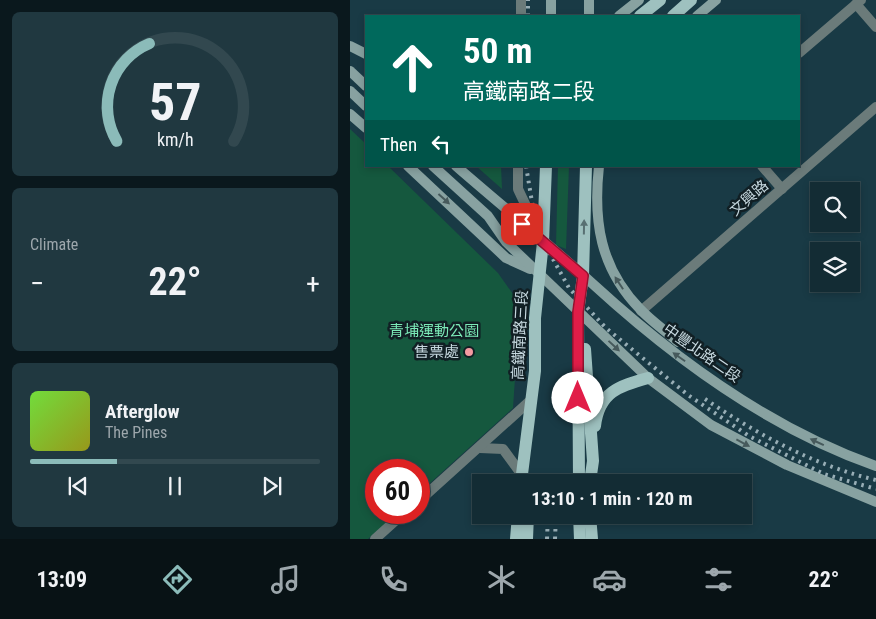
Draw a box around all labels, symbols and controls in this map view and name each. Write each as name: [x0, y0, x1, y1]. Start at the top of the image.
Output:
text: 50 m: [463, 31, 532, 72]
icon: ahead: [380, 35, 445, 100]
text: 57: [149, 72, 201, 133]
text: 高鐵南路二段: [463, 79, 595, 104]
text: km/h: [157, 129, 193, 150]
icon: left: [427, 130, 455, 158]
text: Then: [380, 133, 417, 156]
street label: 文興路: [726, 176, 772, 220]
map controls: [810, 182, 860, 292]
button: search: [810, 182, 860, 232]
one-way arrow: [437, 193, 449, 205]
pin: [501, 203, 543, 245]
icon: arrive: [508, 210, 536, 238]
one-way arrow: [581, 219, 589, 235]
text: Climate: [30, 235, 78, 254]
button: layers: [810, 242, 860, 292]
text: 22°: [148, 260, 202, 304]
text: −: [30, 267, 44, 300]
text: +: [306, 267, 320, 300]
one-way arrow: [615, 276, 624, 290]
street label: 高鐵南路三段: [509, 290, 531, 380]
street label: 中豐北路二段: [660, 320, 744, 386]
park label: 青埔運動公園: [389, 322, 479, 340]
one-way arrow: [607, 340, 619, 352]
place label: 售票處: [414, 343, 459, 361]
marker: 售票處: [463, 346, 475, 358]
one-way arrow: [672, 352, 686, 362]
position arrow: [551, 371, 603, 423]
text: Afterglow: [105, 400, 179, 423]
text: The Pines: [105, 423, 167, 442]
one-way arrow: [810, 438, 824, 446]
one-way arrow: [736, 439, 750, 447]
speed limit sign: 60: [365, 459, 430, 524]
icon: previous: [64, 472, 92, 500]
icon: pause: [161, 472, 189, 500]
icon: next: [258, 472, 286, 500]
text: 13:10 · 1 min · 120 m: [531, 487, 693, 510]
icon: directions: [160, 562, 195, 597]
icon: music: [268, 562, 303, 597]
icon: phone: [376, 562, 411, 597]
icon: climate: [484, 562, 519, 597]
icon: car: [592, 562, 627, 597]
icon: filters: [701, 562, 736, 597]
text: 13:09: [37, 567, 87, 592]
text: 22°: [809, 567, 839, 592]

